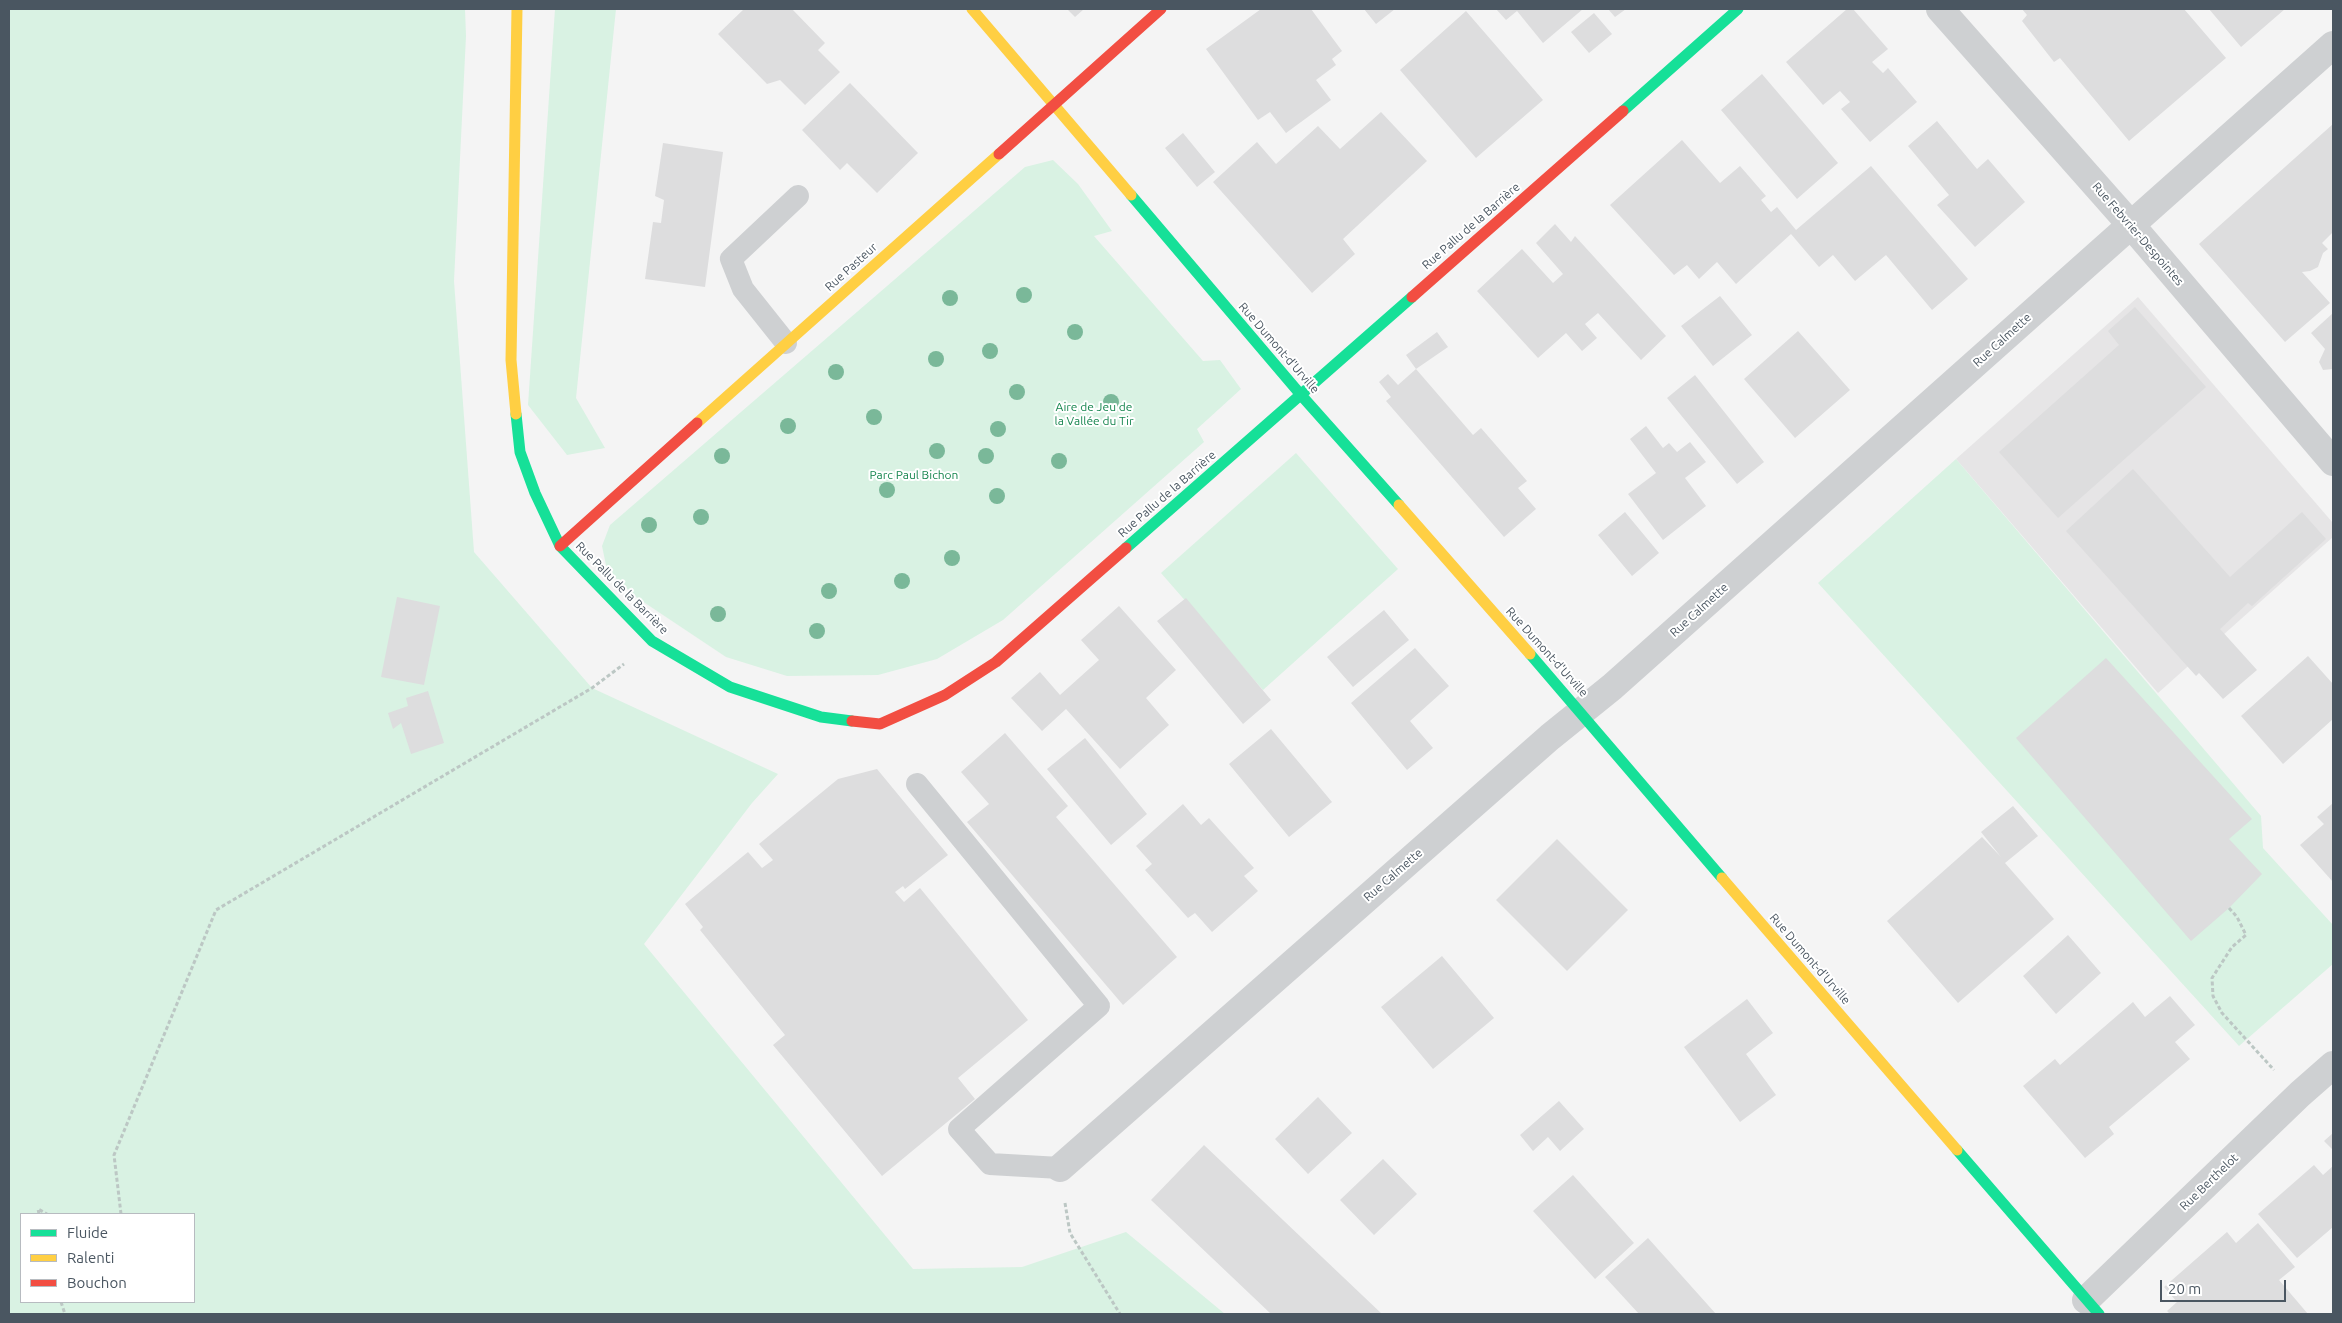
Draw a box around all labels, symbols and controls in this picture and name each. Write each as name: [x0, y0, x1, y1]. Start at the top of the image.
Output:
street label: Rue Febvrier-Despointes: [2089, 179, 2187, 289]
street label: Rue Pallu de la Barrière: [1419, 180, 1523, 272]
street label: Rue Pasteur: [822, 240, 880, 294]
street label: Rue Dumont-d'Urville: [1236, 300, 1322, 396]
street label: Rue Calmette: [1970, 310, 2034, 370]
park label: Aire de Jeu de la Vallée du Tir: [1055, 400, 1133, 428]
street label: Rue Pallu de la Barrière: [1115, 448, 1219, 540]
park label: Parc Paul Bichon: [870, 468, 958, 482]
street label: Rue Pallu de la Barrière: [573, 539, 671, 637]
street label: Rue Calmette: [1667, 580, 1731, 640]
street label: Rue Dumont-d'Urville: [1503, 604, 1591, 700]
street label: Rue Calmette: [1361, 845, 1425, 905]
street label: Rue Dumont-d'Urville: [1767, 911, 1853, 1007]
street label: Rue Berthelot: [2177, 1151, 2241, 1213]
legend: [20, 1213, 195, 1303]
text: Fluide: [67, 1224, 108, 1241]
text: Ralenti: [67, 1249, 114, 1266]
scale bar: [2162, 1270, 2288, 1302]
text: Bouchon: [67, 1274, 127, 1291]
text: 20 m: [2168, 1280, 2201, 1297]

